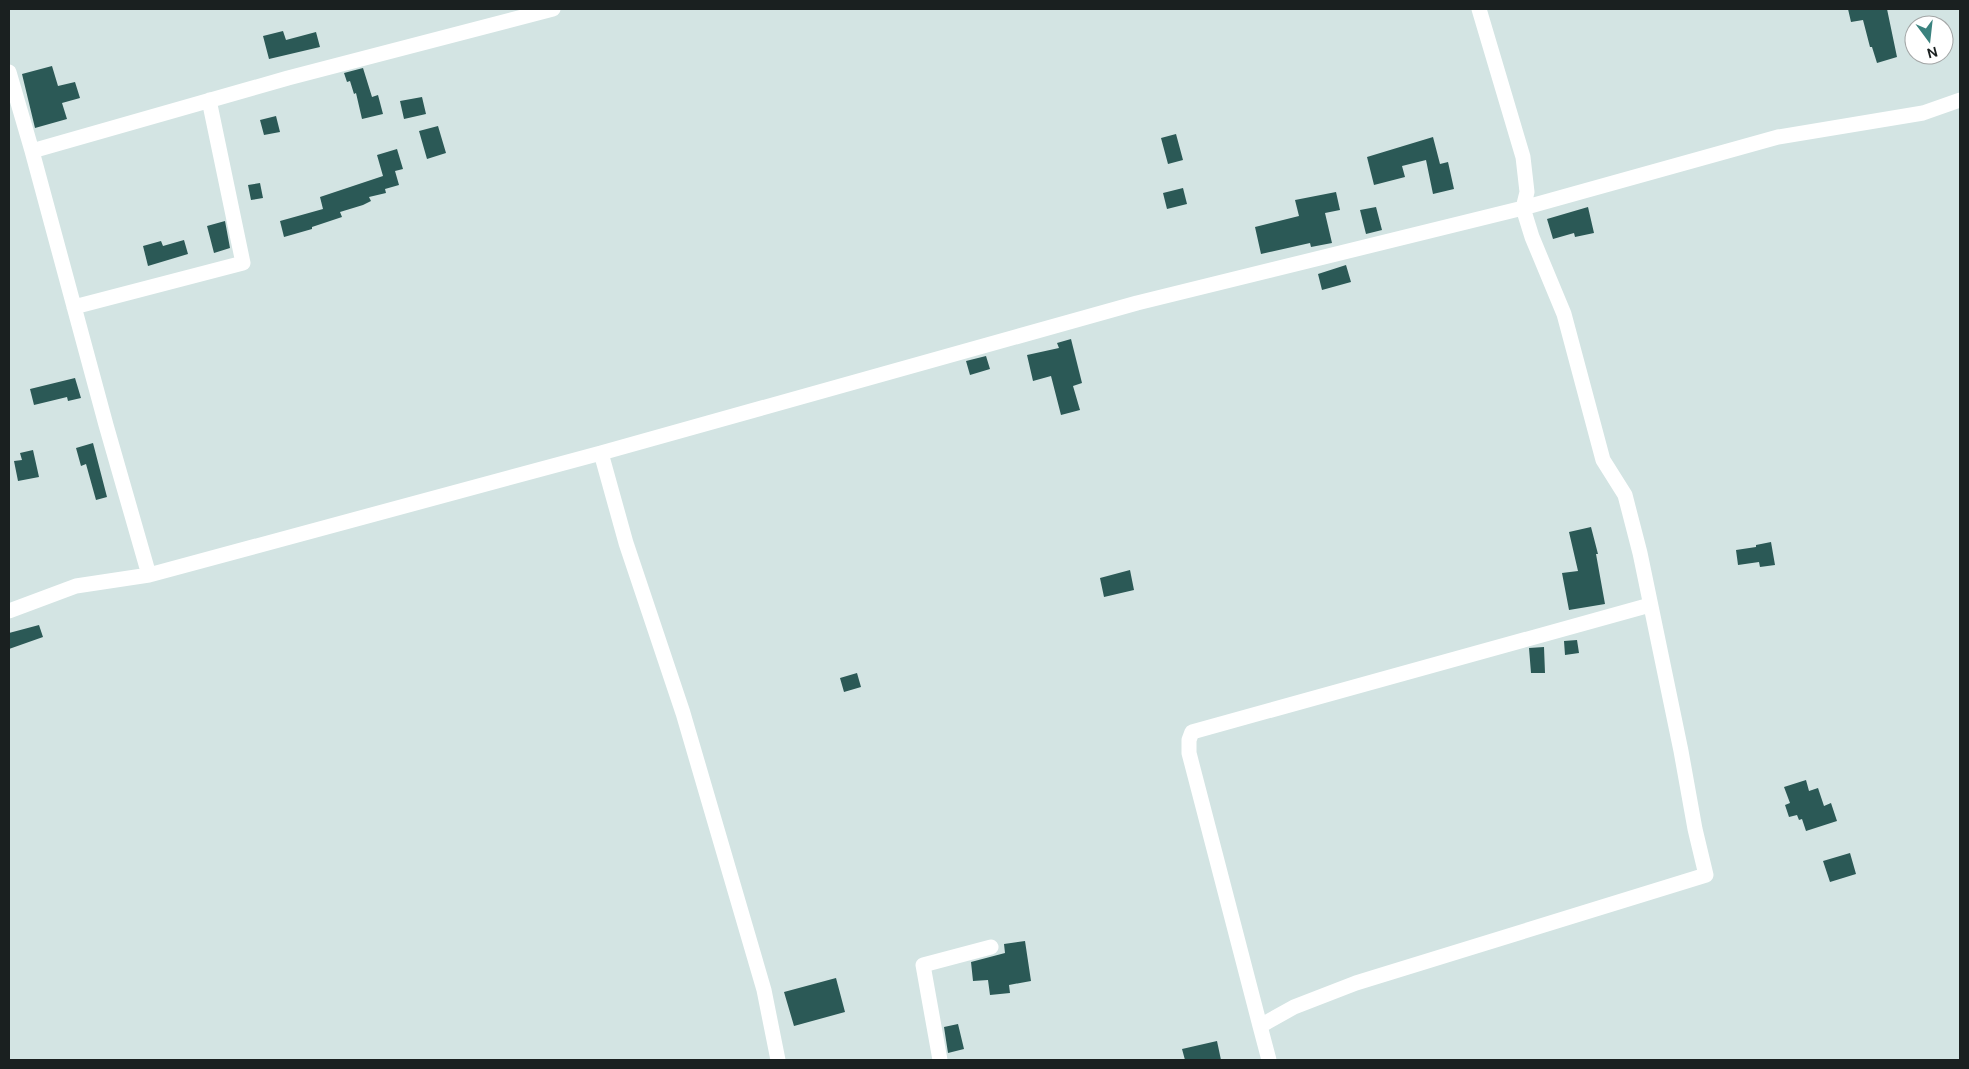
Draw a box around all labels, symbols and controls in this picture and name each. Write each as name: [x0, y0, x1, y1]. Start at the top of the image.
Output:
north arrow: [1904, 15, 1954, 65]
text: N: [1925, 43, 1940, 63]

